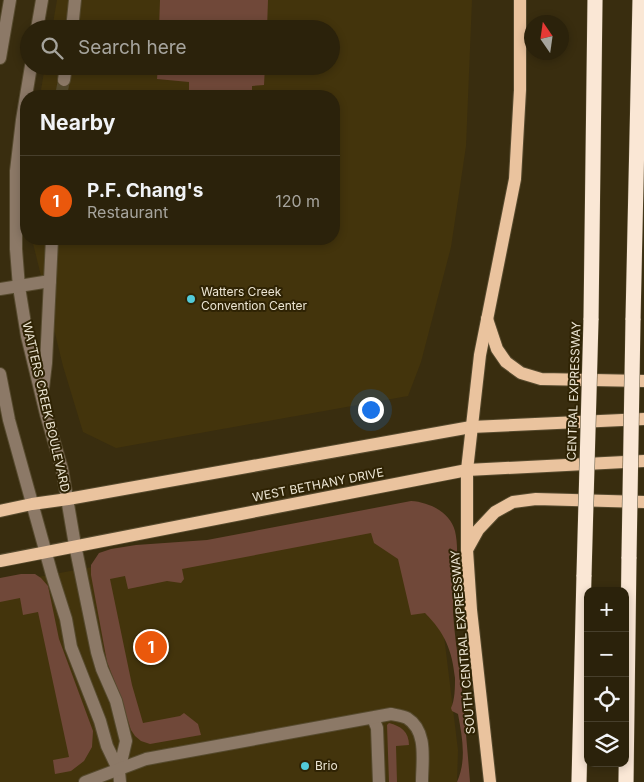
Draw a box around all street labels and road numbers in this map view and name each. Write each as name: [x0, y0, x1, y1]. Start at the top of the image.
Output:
street label: WATTERS CREEK BOULEVARD: [20, 320, 73, 494]
street label: CENTRAL EXPRESSWAY: [564, 321, 583, 461]
street label: WEST BETHANY DRIVE: [251, 464, 385, 505]
street label: SOUTH CENTRAL EXPRESSWAY: [447, 549, 478, 735]

